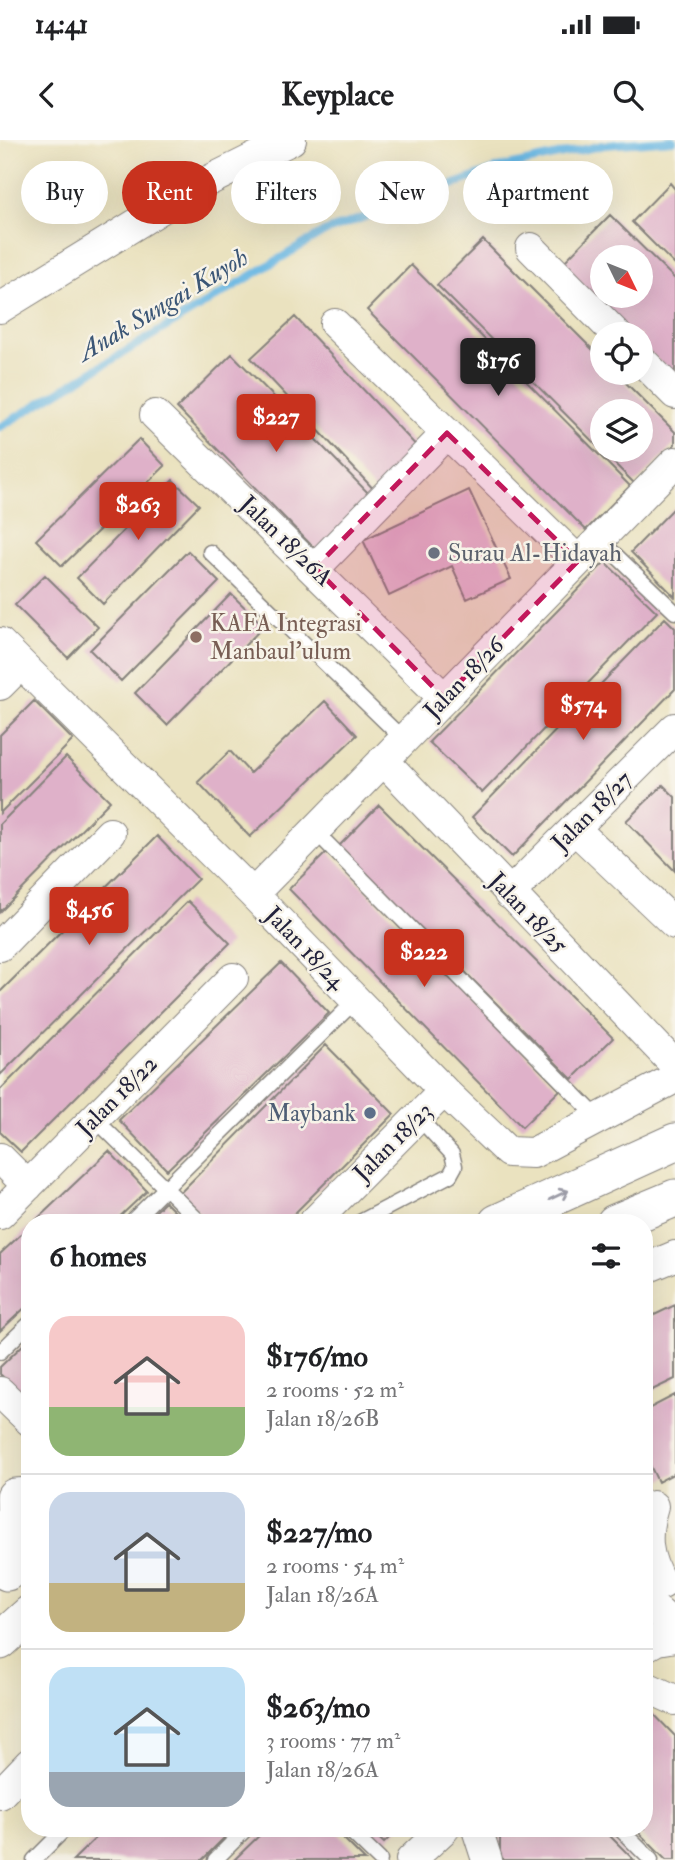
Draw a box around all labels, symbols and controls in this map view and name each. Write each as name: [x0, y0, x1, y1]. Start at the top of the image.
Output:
text: 14:41: [35, 9, 88, 41]
text: Keyplace: [281, 75, 394, 115]
icon: back: [28, 76, 66, 114]
icon: search: [609, 76, 647, 114]
chip: Buy: [21, 161, 108, 224]
chip: Rent: [122, 161, 217, 224]
chip: Filters: [231, 161, 341, 224]
chip: New: [355, 161, 449, 224]
chip: Apartment: [463, 161, 613, 224]
water label: Anak Sungai Kuyoh: [69, 242, 254, 370]
north arrow: [590, 245, 653, 308]
map controls: [590, 245, 653, 462]
button: locate: [590, 322, 653, 385]
pin: $176: [457, 338, 539, 398]
text: $176: [476, 346, 520, 375]
pin: $227: [235, 394, 317, 454]
button: layers: [590, 399, 653, 462]
text: $227: [253, 402, 299, 431]
pin: $263: [97, 482, 179, 542]
street label: Jalan 18/26A: [232, 488, 339, 593]
text: $263: [115, 490, 161, 519]
place label: Surau Al-Hidayah: [448, 538, 622, 569]
marker: Surau Al-Hidayah: [426, 545, 442, 561]
place label: KAFA Integrasi Manbaul'ulum: [210, 608, 362, 667]
marker: KAFA Integrasi Manbaul'ulum: [188, 629, 204, 645]
street label: Jalan 18/26: [416, 629, 512, 726]
pin: $574: [542, 682, 624, 742]
text: $574: [560, 690, 606, 719]
street label: Jalan 18/27: [544, 764, 639, 859]
street label: Jalan 18/25: [481, 865, 575, 960]
pin: $456: [48, 888, 130, 947]
text: $456: [65, 895, 113, 924]
street label: Jalan 18/24: [257, 899, 353, 997]
pin: $222: [383, 930, 465, 989]
text: $222: [400, 937, 448, 966]
street label: Jalan 18/22: [69, 1049, 164, 1144]
street label: Jalan 18/23: [346, 1096, 439, 1189]
place label: Maybank: [267, 1098, 357, 1129]
marker: Maybank: [362, 1105, 378, 1121]
one-way arrow: [548, 1188, 570, 1201]
icon: filters: [587, 1237, 625, 1275]
text: 6 homes: [49, 1238, 147, 1275]
text: $176/mo: [266, 1338, 368, 1375]
icon: home: [105, 1344, 189, 1428]
text: 2 rooms · 52 m²: [266, 1375, 404, 1404]
text: Jalan 18/26B: [266, 1404, 380, 1433]
text: $227/mo: [266, 1514, 372, 1551]
icon: home: [105, 1520, 189, 1604]
text: 2 rooms · 54 m²: [266, 1551, 404, 1580]
text: Jalan 18/26A: [266, 1580, 379, 1609]
text: $263/mo: [266, 1689, 370, 1726]
icon: home: [105, 1695, 189, 1779]
text: 3 rooms · 77 m²: [266, 1726, 401, 1755]
text: Jalan 18/26A: [266, 1755, 379, 1784]

